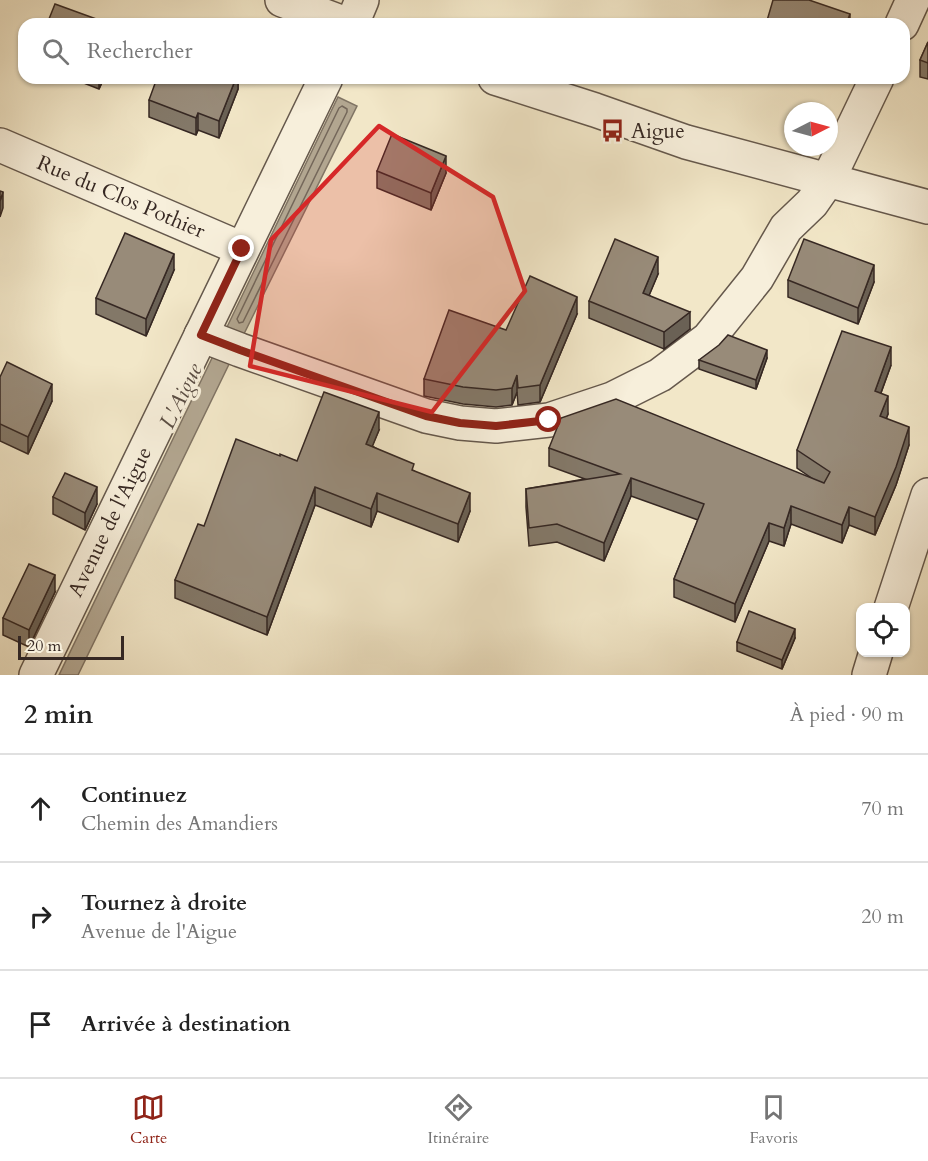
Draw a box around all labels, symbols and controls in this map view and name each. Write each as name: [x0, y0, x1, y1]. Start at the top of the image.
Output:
search box: [18, 18, 910, 84]
icon: search: [39, 35, 72, 68]
text: Rechercher: [87, 36, 192, 66]
north arrow: [784, 102, 838, 156]
place label: Aigue: [631, 117, 685, 146]
bus stop icon: Aigue: [600, 118, 626, 144]
street label: Rue du Clos Pothier: [32, 148, 210, 246]
route end: [228, 235, 254, 261]
water label: L'Aigue: [152, 358, 210, 434]
route start: [535, 406, 561, 432]
street label: Avenue de l'Aigue: [61, 442, 159, 602]
map controls: [856, 603, 910, 657]
button: locate: [856, 603, 910, 657]
scale bar: [18, 633, 124, 660]
text: 20 m: [27, 635, 61, 657]
text: 2 min: [24, 697, 93, 732]
text: À pied · 90 m: [790, 701, 904, 728]
text: Continuez: [81, 780, 187, 810]
icon: ahead: [24, 792, 57, 825]
text: 70 m: [861, 795, 904, 822]
text: Chemin des Amandiers: [81, 810, 278, 837]
text: Tournez à droite: [81, 888, 247, 918]
icon: right: [24, 900, 57, 933]
text: 20 m: [861, 903, 904, 930]
text: Avenue de l'Aigue: [81, 918, 237, 945]
icon: arrive: [24, 1008, 57, 1041]
text: Arrivée à destination: [81, 1009, 291, 1039]
tab: Carte: [130, 1091, 167, 1149]
tab: Itinéraire: [428, 1091, 489, 1149]
tab: Favoris: [749, 1091, 798, 1149]

